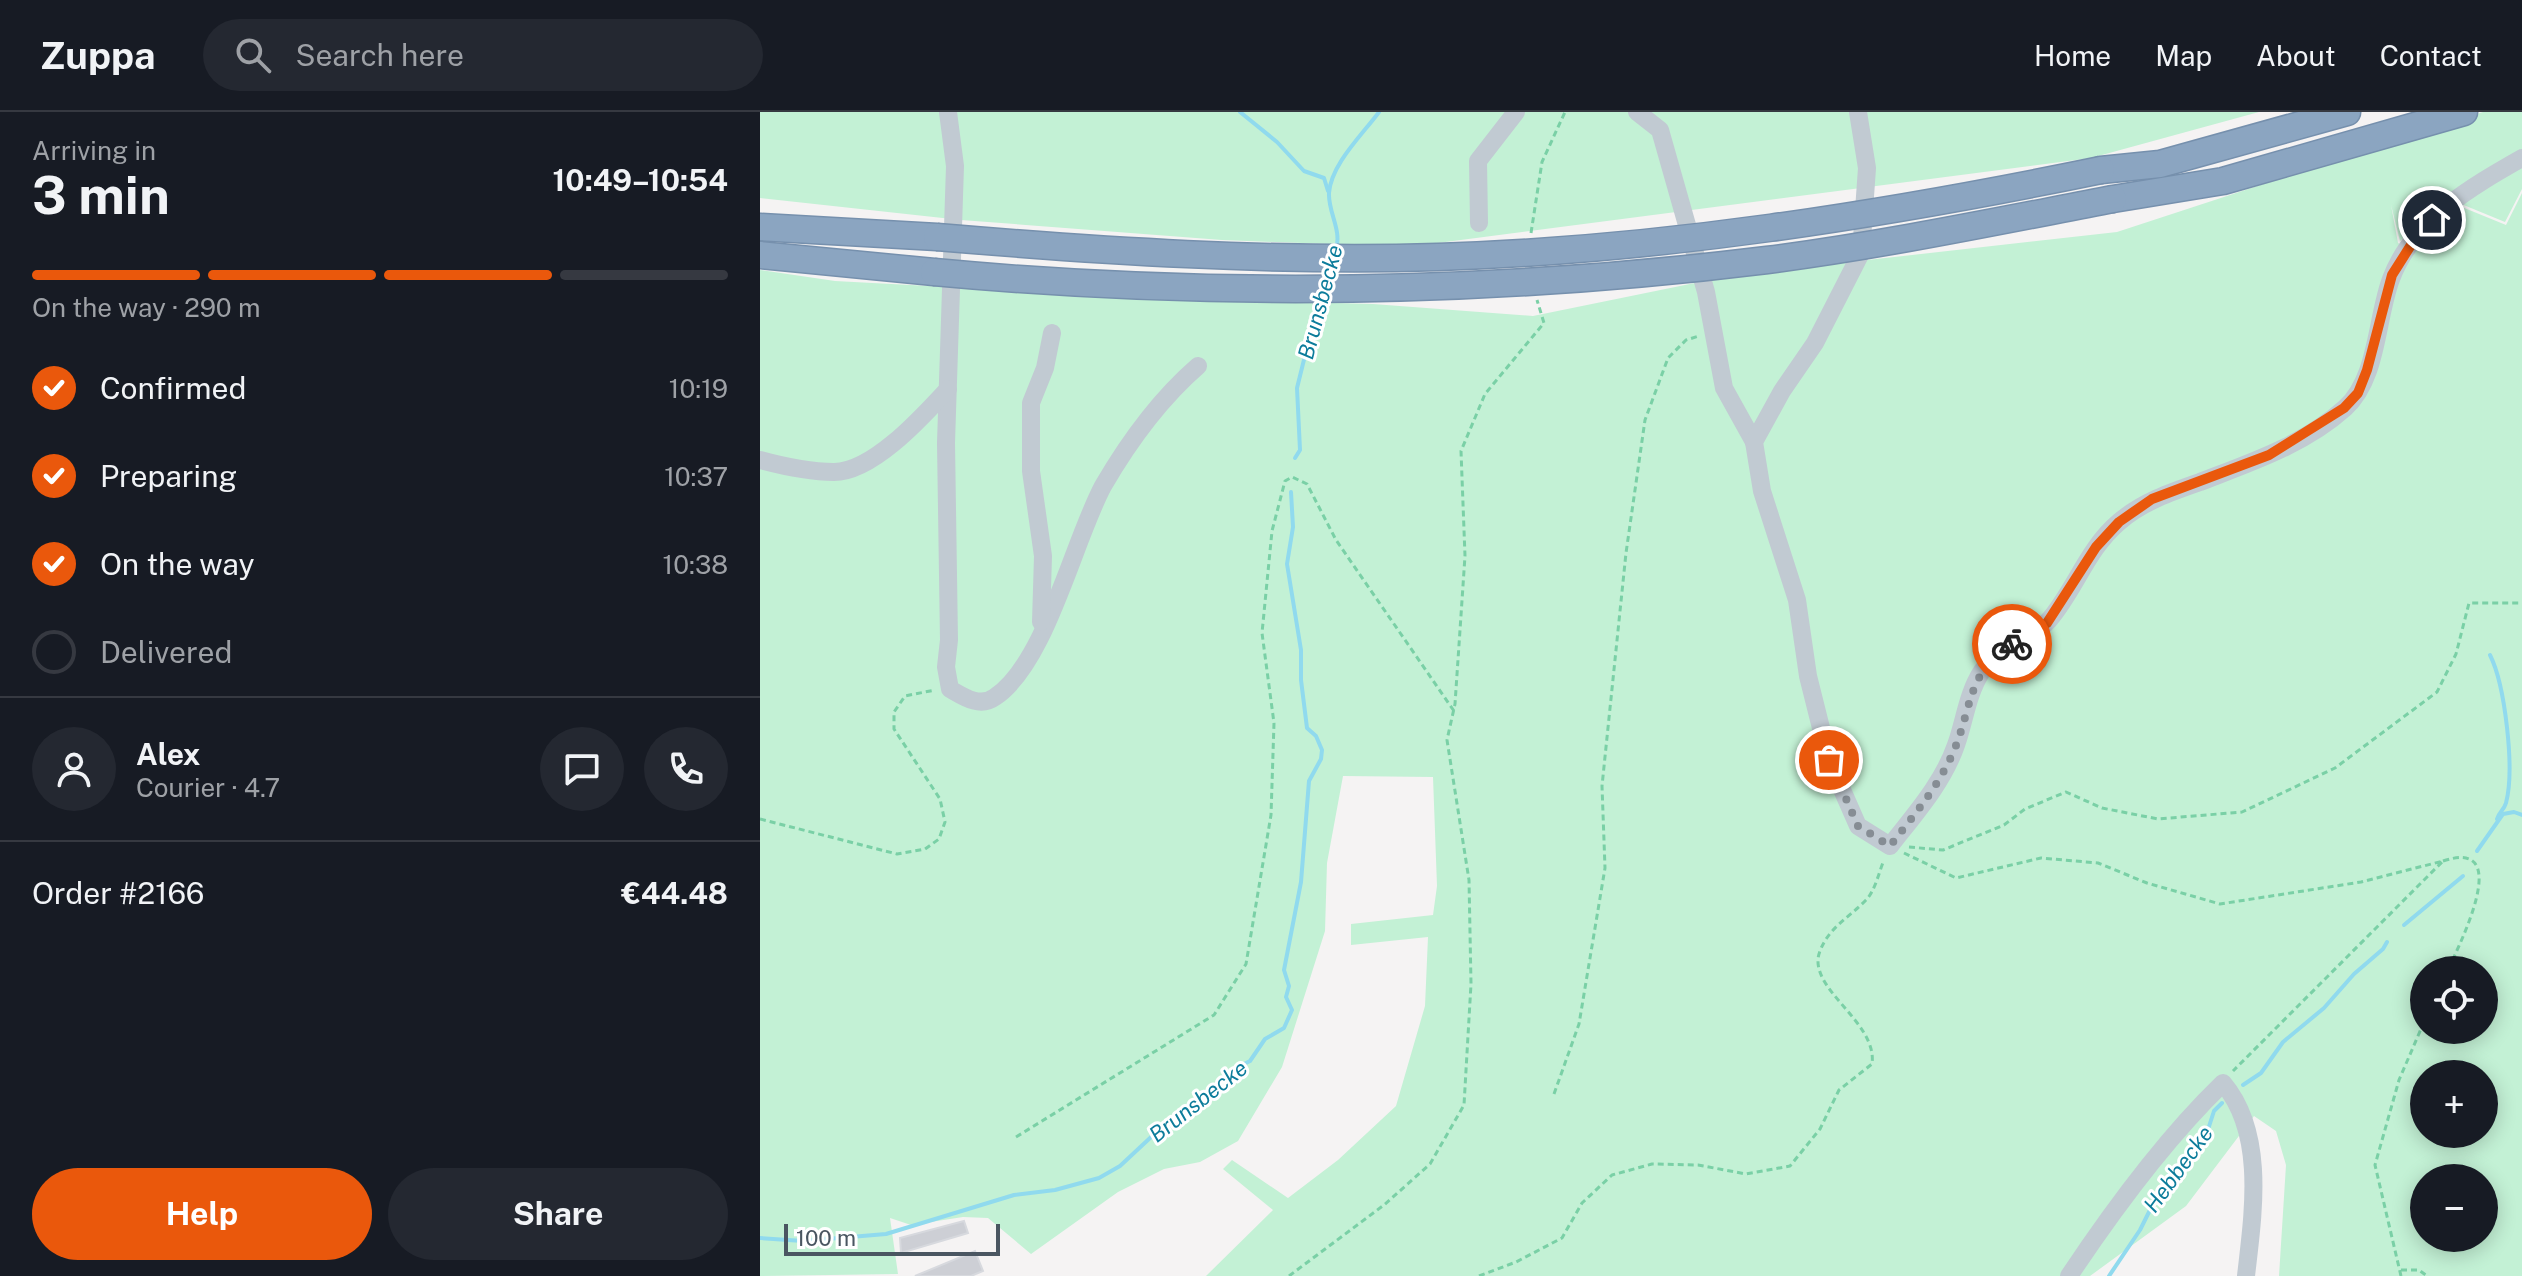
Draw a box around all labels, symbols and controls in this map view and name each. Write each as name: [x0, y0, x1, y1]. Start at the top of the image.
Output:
search box: [203, 19, 763, 91]
text: Zuppa: [40, 33, 155, 78]
icon: search: [231, 33, 275, 77]
text: Search here: [295, 37, 464, 73]
text: Home: [2034, 39, 2111, 72]
text: Map: [2155, 39, 2212, 72]
text: About: [2256, 39, 2336, 72]
text: Contact: [2380, 39, 2482, 72]
text: Arriving in: [32, 135, 156, 166]
text: 10:49–10:54: [552, 162, 728, 198]
text: 3 min: [32, 165, 170, 226]
pin: [2398, 186, 2466, 254]
icon: home: [2410, 198, 2454, 242]
water label: Brunsbecke: [1292, 242, 1348, 362]
text: On the way · 290 m: [32, 292, 260, 323]
icon: check: [32, 366, 76, 410]
text: Confirmed: [100, 370, 246, 406]
text: 10:19: [669, 373, 728, 404]
icon: check: [32, 454, 76, 498]
text: Preparing: [100, 458, 237, 494]
text: 10:37: [664, 461, 728, 492]
icon: check: [32, 542, 76, 586]
text: On the way: [100, 546, 254, 582]
text: 10:38: [663, 549, 728, 580]
courier: [1972, 604, 2052, 684]
icon: bike: [1990, 622, 2034, 666]
text: Delivered: [100, 634, 232, 670]
pin: [1795, 726, 1863, 794]
button: person: [32, 727, 116, 811]
button: chat: [540, 727, 624, 811]
button: phone: [644, 727, 728, 811]
text: Alex: [136, 736, 200, 772]
icon: bag: [1807, 738, 1851, 782]
text: Courier · 4.7: [136, 772, 280, 803]
text: Order #2166: [32, 875, 205, 911]
text: €44.48: [621, 875, 728, 911]
map controls: [2410, 956, 2498, 1252]
button: locate: [2410, 956, 2498, 1044]
water label: Brunsbecke: [1144, 1055, 1252, 1147]
button: +: [2410, 1060, 2498, 1148]
water label: Hebbecke: [2138, 1121, 2218, 1217]
button: −: [2410, 1164, 2498, 1252]
button: Help: [32, 1168, 372, 1260]
button: Share: [388, 1168, 728, 1260]
scale bar: [784, 1220, 1000, 1256]
text: 100 m: [796, 1225, 856, 1251]

